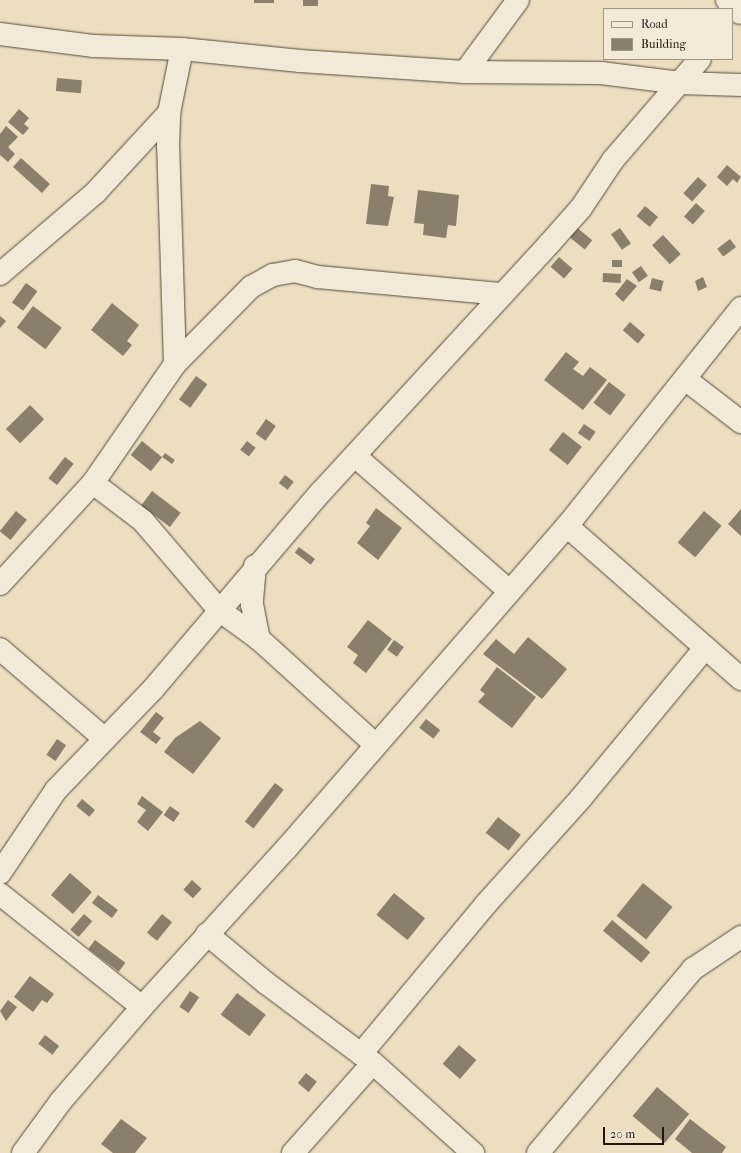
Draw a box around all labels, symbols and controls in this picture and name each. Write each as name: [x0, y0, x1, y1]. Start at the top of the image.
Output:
legend: [603, 8, 733, 60]
text: Road: [641, 17, 668, 31]
text: Building: [641, 37, 686, 51]
scale bar: [605, 1119, 666, 1145]
text: 20 m: [610, 1127, 635, 1141]

